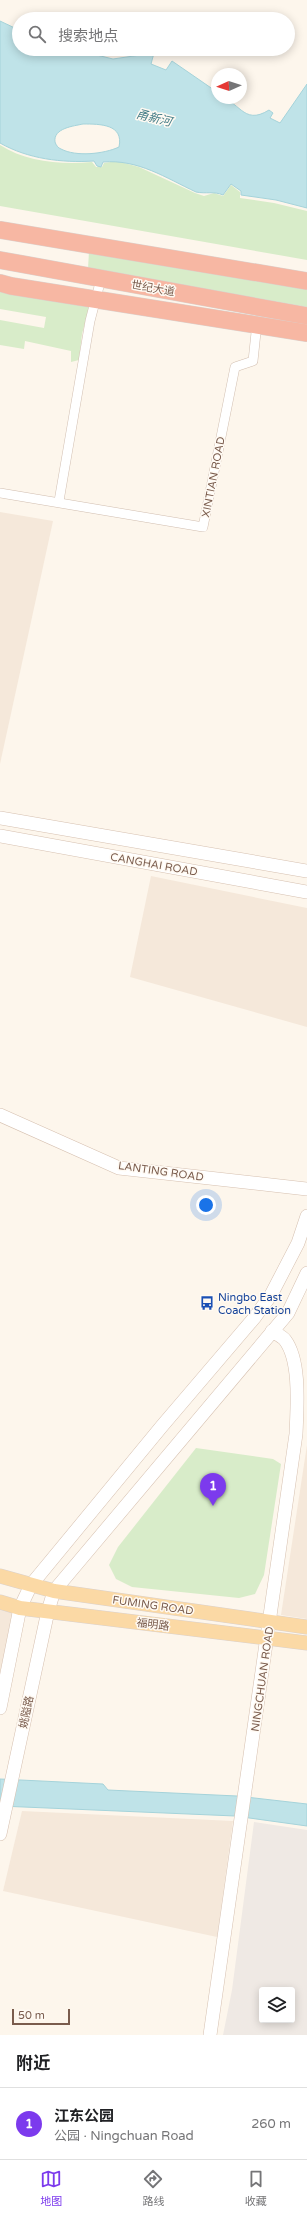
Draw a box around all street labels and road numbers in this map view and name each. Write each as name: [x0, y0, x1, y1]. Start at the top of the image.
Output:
street label: 世纪大道: [130, 278, 176, 299]
street label: XINTIAN ROAD: [199, 436, 228, 519]
street label: CANGHAI ROAD: [109, 850, 199, 879]
street label: LANTING ROAD: [117, 1159, 204, 1184]
street label: FUMING ROAD: [111, 1593, 194, 1618]
street label: 福明路: [136, 1616, 170, 1633]
street label: NINGCHUAN ROAD: [249, 1626, 276, 1733]
street label: 姚隘路: [17, 1695, 36, 1730]

